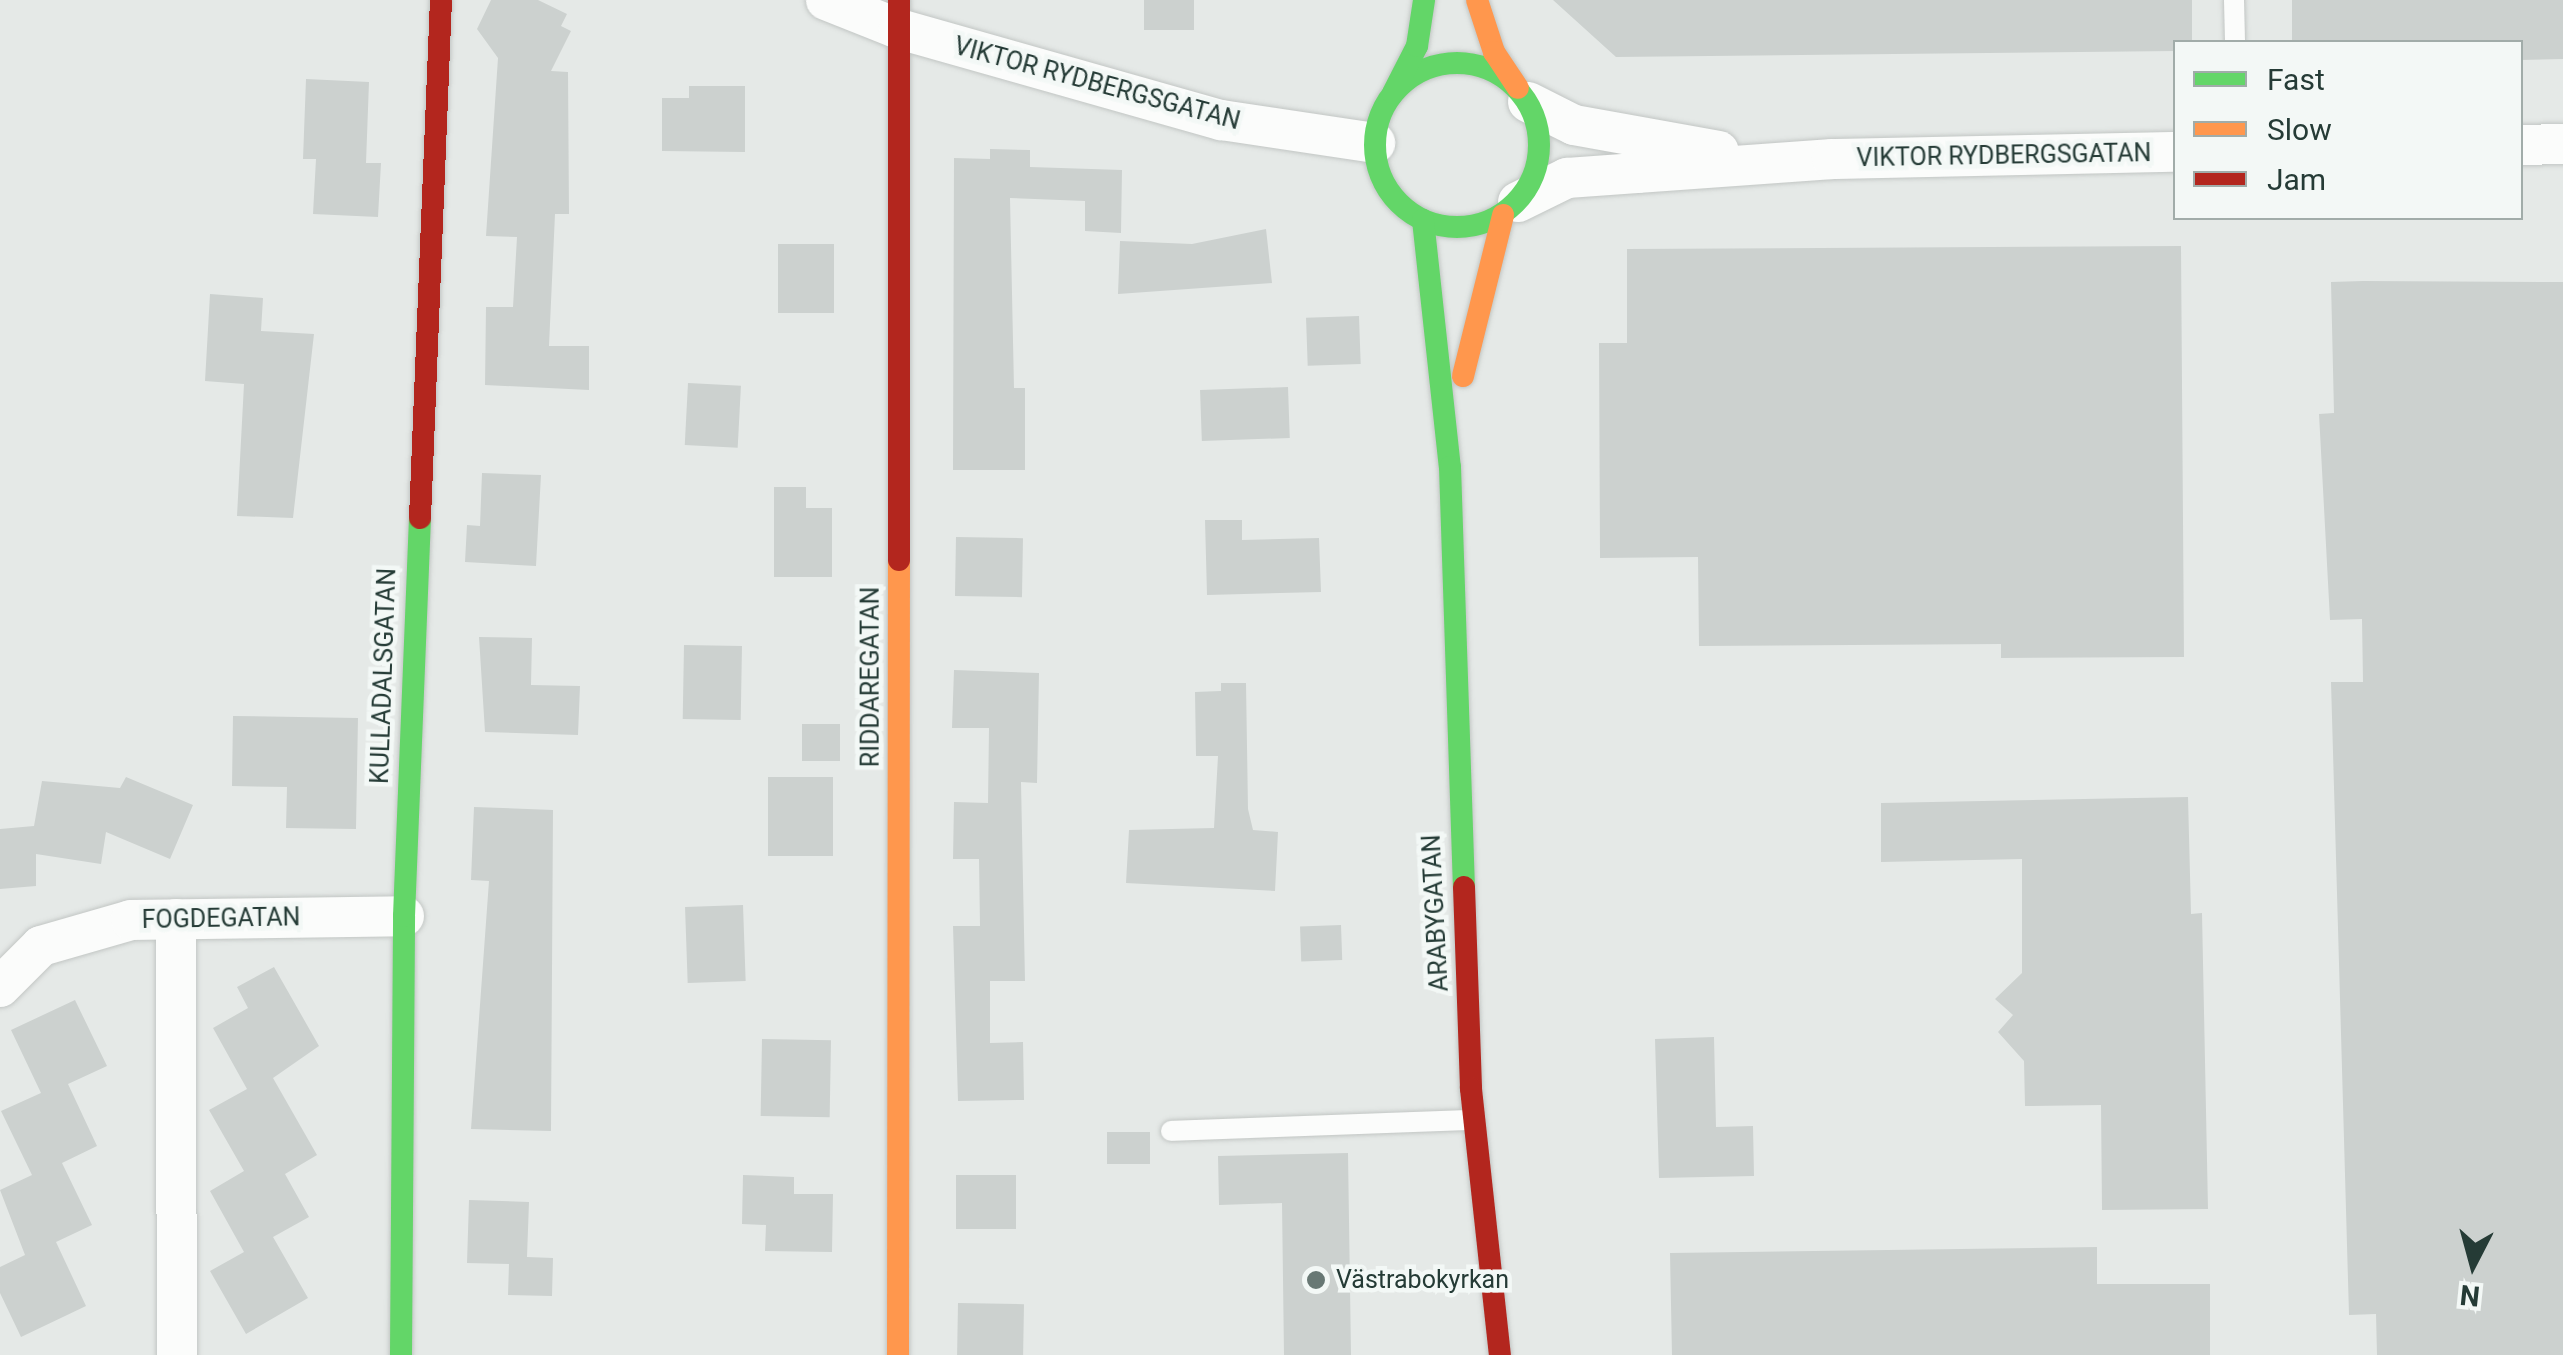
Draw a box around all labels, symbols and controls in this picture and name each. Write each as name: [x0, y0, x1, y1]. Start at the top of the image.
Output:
street label: VIKTOR RYDBERGSGATAN: [951, 31, 1243, 137]
legend: [2173, 40, 2523, 220]
text: Fast: [2267, 62, 2325, 97]
text: Slow: [2267, 112, 2332, 147]
street label: VIKTOR RYDBERGSGATAN: [1856, 138, 2152, 174]
text: Jam: [2267, 162, 2326, 197]
street label: KULLADALSGATAN: [365, 568, 403, 784]
street label: RIDDAREGATAN: [856, 587, 886, 767]
street label: ARABYGATAN: [1417, 834, 1455, 992]
street label: FOGDEGATAN: [141, 903, 301, 935]
north arrow: [2423, 1215, 2523, 1315]
place label: Västrabokyrkan: [1336, 1265, 1509, 1295]
marker: Västrabokyrkan: [1305, 1269, 1327, 1291]
text: N: [2458, 1278, 2481, 1313]

